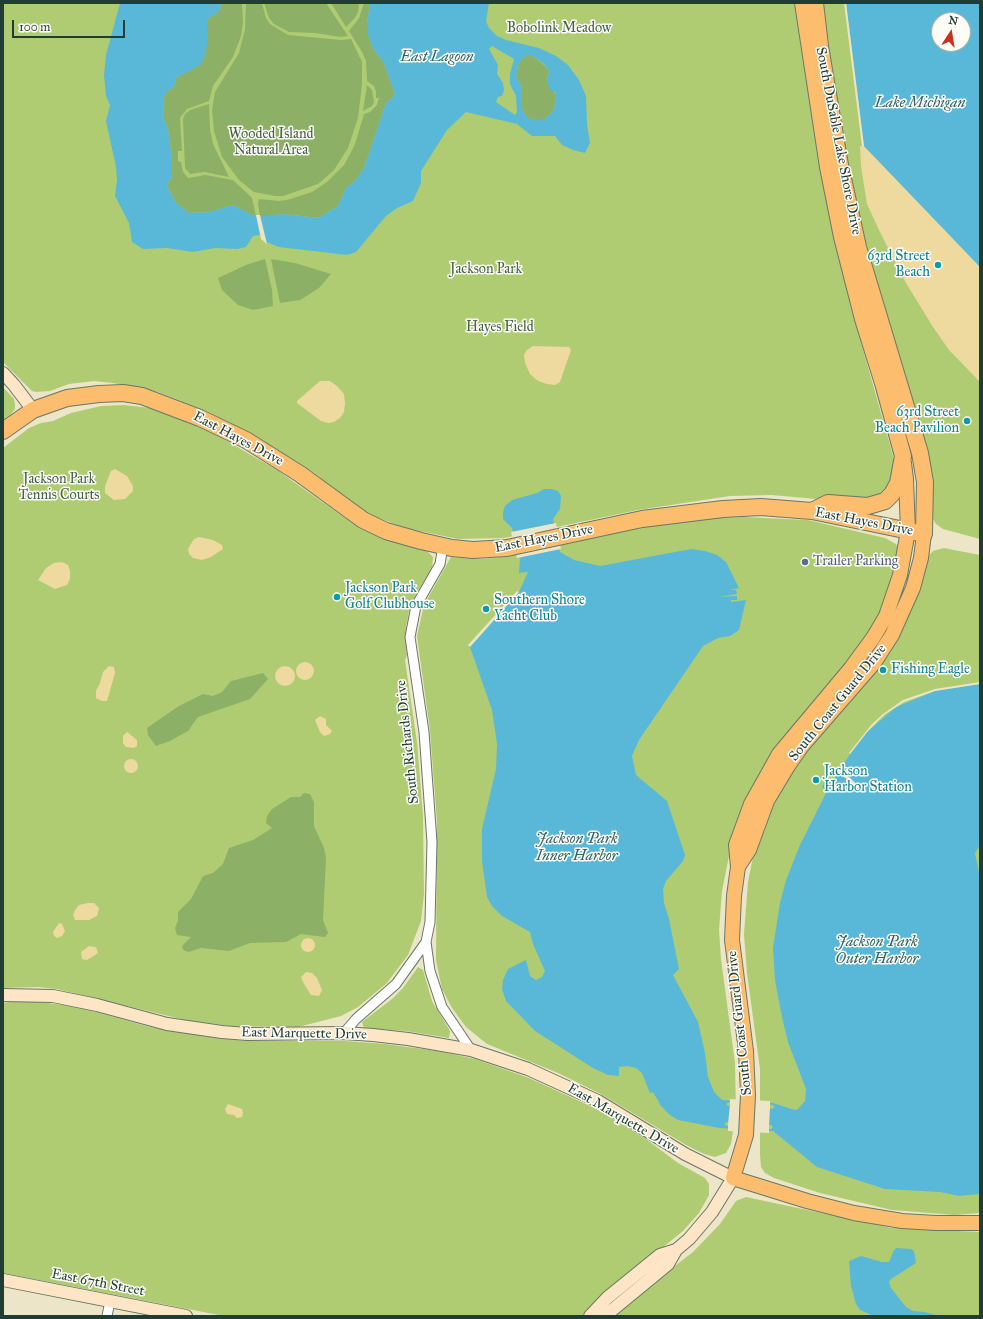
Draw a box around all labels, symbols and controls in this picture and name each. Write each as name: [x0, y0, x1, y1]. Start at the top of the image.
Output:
scale bar: [14, 12, 127, 38]
north arrow: [931, 12, 971, 52]
text: N: [947, 13, 959, 28]
text: 100 m: [19, 20, 50, 34]
park label: Bobolink Meadow: [507, 21, 611, 37]
street label: South DuSable Lake Shore Drive: [812, 46, 864, 236]
water label: East Lagoon: [400, 48, 474, 66]
water label: Lake Michigan: [875, 94, 965, 112]
park label: Wooded Island Natural Area: [228, 127, 314, 160]
place label: 63rd Street Beach: [867, 249, 930, 282]
marker: 63rd Street Beach: [933, 260, 943, 270]
park label: Jackson Park: [450, 262, 522, 278]
park label: Hayes Field: [466, 320, 534, 336]
place label: 63rd Street Beach Pavilion: [875, 405, 959, 438]
street label: East Hayes Drive: [190, 408, 286, 470]
marker: 63rd Street Beach Pavilion: [962, 416, 972, 426]
park label: Jackson Park Tennis Courts: [19, 472, 99, 504]
street label: East Hayes Drive: [814, 504, 914, 540]
street label: East Hayes Drive: [494, 521, 594, 557]
place label: Trailer Parking: [813, 554, 898, 570]
marker: Trailer Parking: [800, 557, 810, 567]
place label: Jackson Park Golf Clubhouse: [345, 581, 435, 614]
marker: Jackson Park Golf Clubhouse: [332, 592, 342, 602]
place label: Southern Shore Yacht Club: [494, 593, 585, 626]
marker: Southern Shore Yacht Club: [481, 604, 491, 614]
street label: South Coast Guard Drive: [786, 641, 890, 765]
place label: Fishing Eagle: [891, 662, 970, 678]
marker: Fishing Eagle: [878, 665, 888, 675]
street label: South Richards Drive: [393, 679, 423, 805]
place label: Jackson Harbor Station: [824, 764, 912, 796]
marker: Jackson Harbor Station: [811, 775, 821, 785]
water label: Jackson Park Inner Harbor: [536, 830, 618, 865]
water label: Jackson Park Outer Harbor: [836, 933, 918, 968]
street label: South Coast Guard Drive: [724, 950, 756, 1096]
street label: East Marquette Drive: [241, 1025, 367, 1043]
street label: East Marquette Drive: [564, 1080, 682, 1158]
street label: East 67th Street: [50, 1266, 146, 1300]

